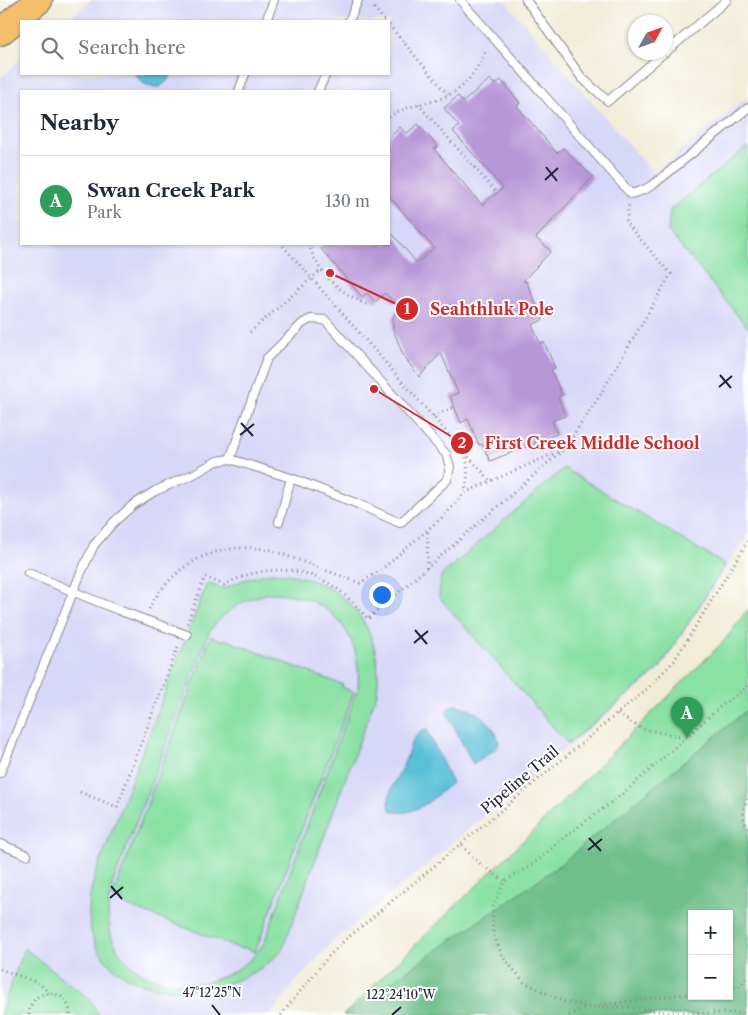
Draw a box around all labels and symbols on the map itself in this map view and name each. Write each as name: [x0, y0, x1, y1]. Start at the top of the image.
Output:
north arrow: [628, 15, 673, 60]
callout: Seahthluk Pole: [395, 294, 564, 325]
text: 1: [404, 299, 411, 318]
text: Seahthluk Pole: [430, 299, 554, 319]
callout: First Creek Middle School: [449, 428, 710, 459]
text: 2: [458, 433, 467, 452]
text: First Creek Middle School: [484, 433, 700, 453]
your location: [369, 582, 395, 608]
pin: A: [671, 697, 703, 738]
street label: Pipeline Trail: [477, 741, 563, 818]
text: 47°12'25"N: [182, 985, 242, 1000]
text: 122°24'10"W: [366, 987, 437, 1002]

